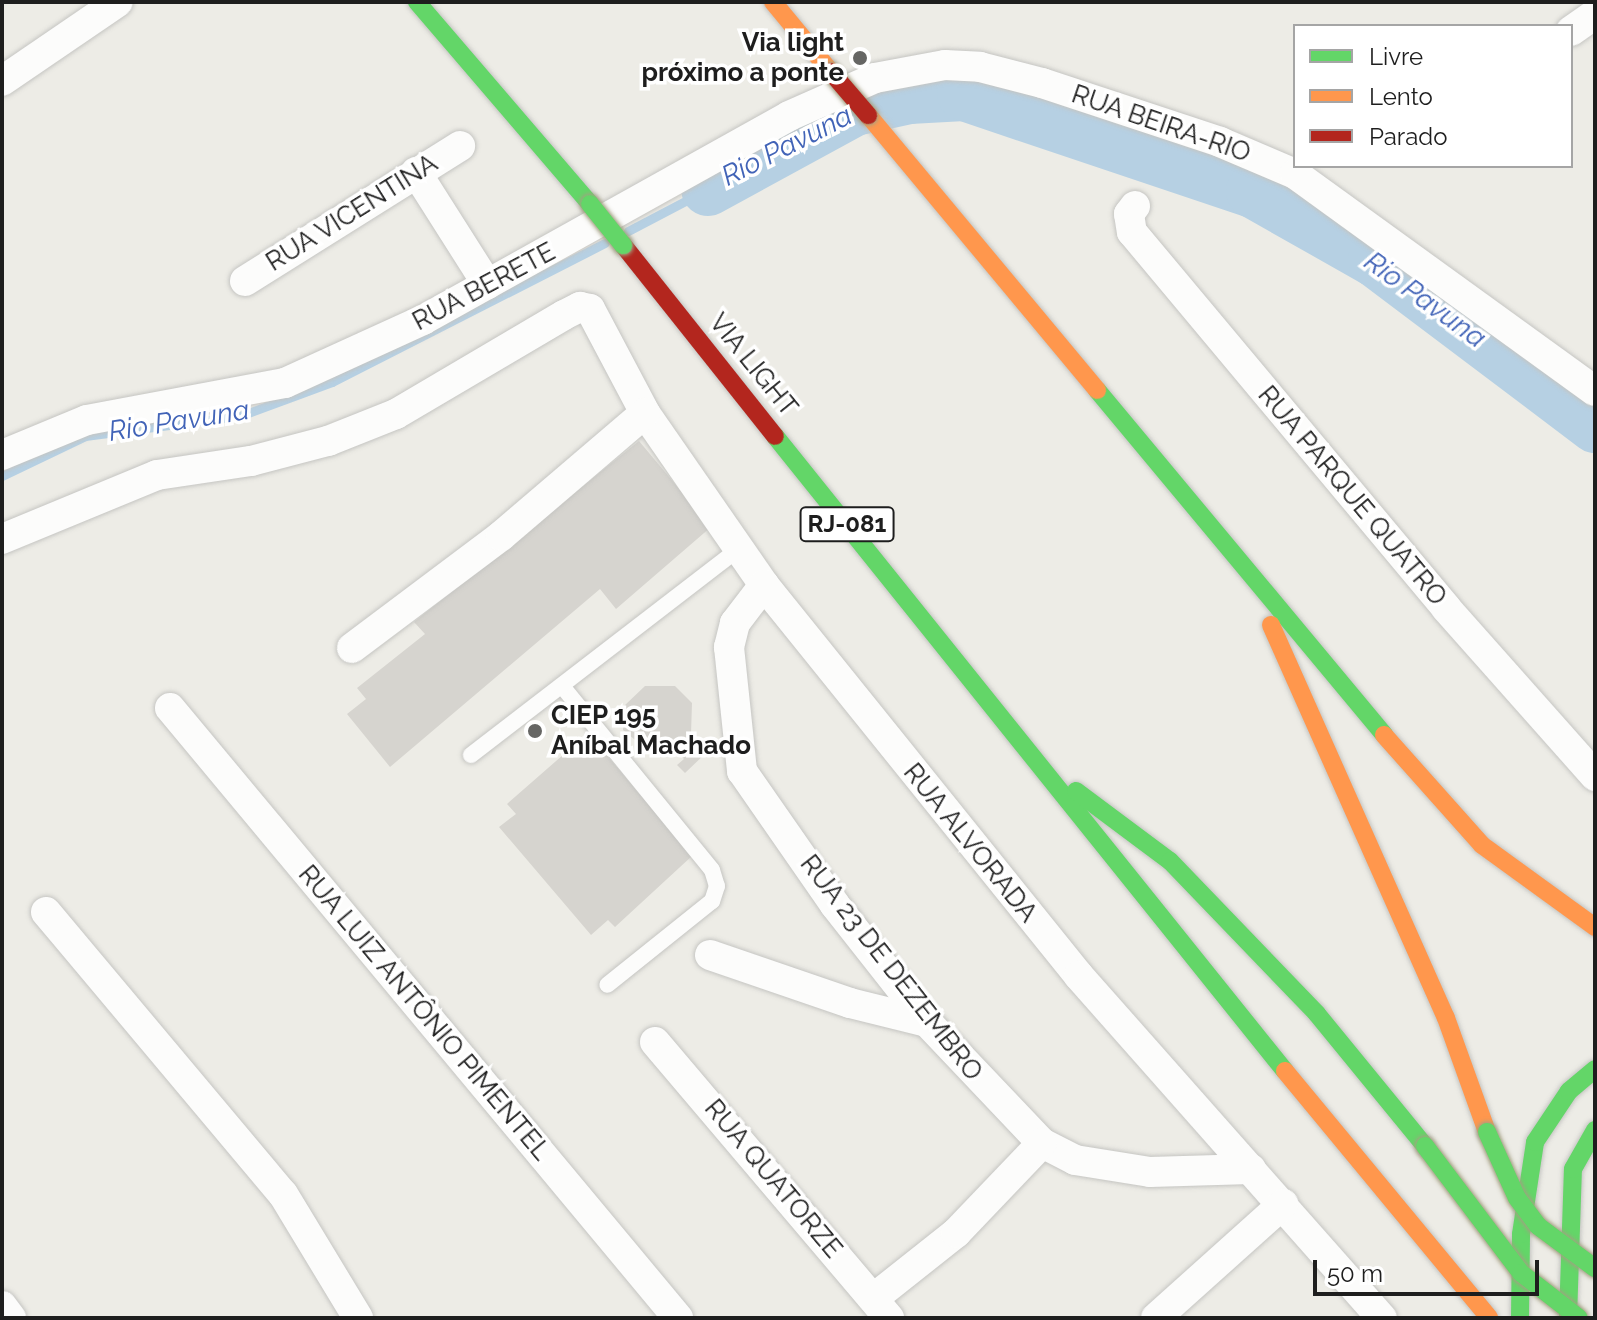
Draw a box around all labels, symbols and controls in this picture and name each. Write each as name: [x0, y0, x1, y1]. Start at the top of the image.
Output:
legend: [1293, 24, 1573, 168]
place label: Via light próximo a ponte: [641, 27, 844, 88]
text: Livre: [1369, 42, 1423, 71]
marker: Via light próximo a ponte: [851, 49, 869, 67]
street label: RUA BEIRA-RIO: [1067, 79, 1255, 169]
text: Lento: [1369, 82, 1433, 111]
water label: Rio Pavuna: [716, 99, 858, 193]
text: Parado: [1369, 122, 1448, 151]
street label: RUA VICENTINA: [260, 147, 444, 279]
street label: RUA BERETE: [407, 236, 561, 338]
water label: Rio Pavuna: [1358, 245, 1492, 355]
street label: VIA LIGHT: [702, 307, 804, 423]
street label: RUA PARQUE QUATRO: [1251, 380, 1453, 612]
water label: Rio Pavuna: [106, 393, 252, 449]
road number: RJ-081: [799, 504, 895, 544]
place label: CIEP 195 Aníbal Machado: [551, 700, 752, 762]
marker: CIEP 195 Aníbal Machado: [526, 722, 544, 740]
street label: RUA ALVORADA: [896, 757, 1044, 929]
street label: RUA 23 DE DEZEMBRO: [793, 849, 989, 1087]
street label: RUA LUIZ ANTÔNIO PIMENTEL: [291, 859, 557, 1167]
street label: RUA QUATORZE: [697, 1093, 849, 1265]
scale bar: [1317, 1244, 1543, 1294]
text: 50 m: [1327, 1259, 1383, 1288]

